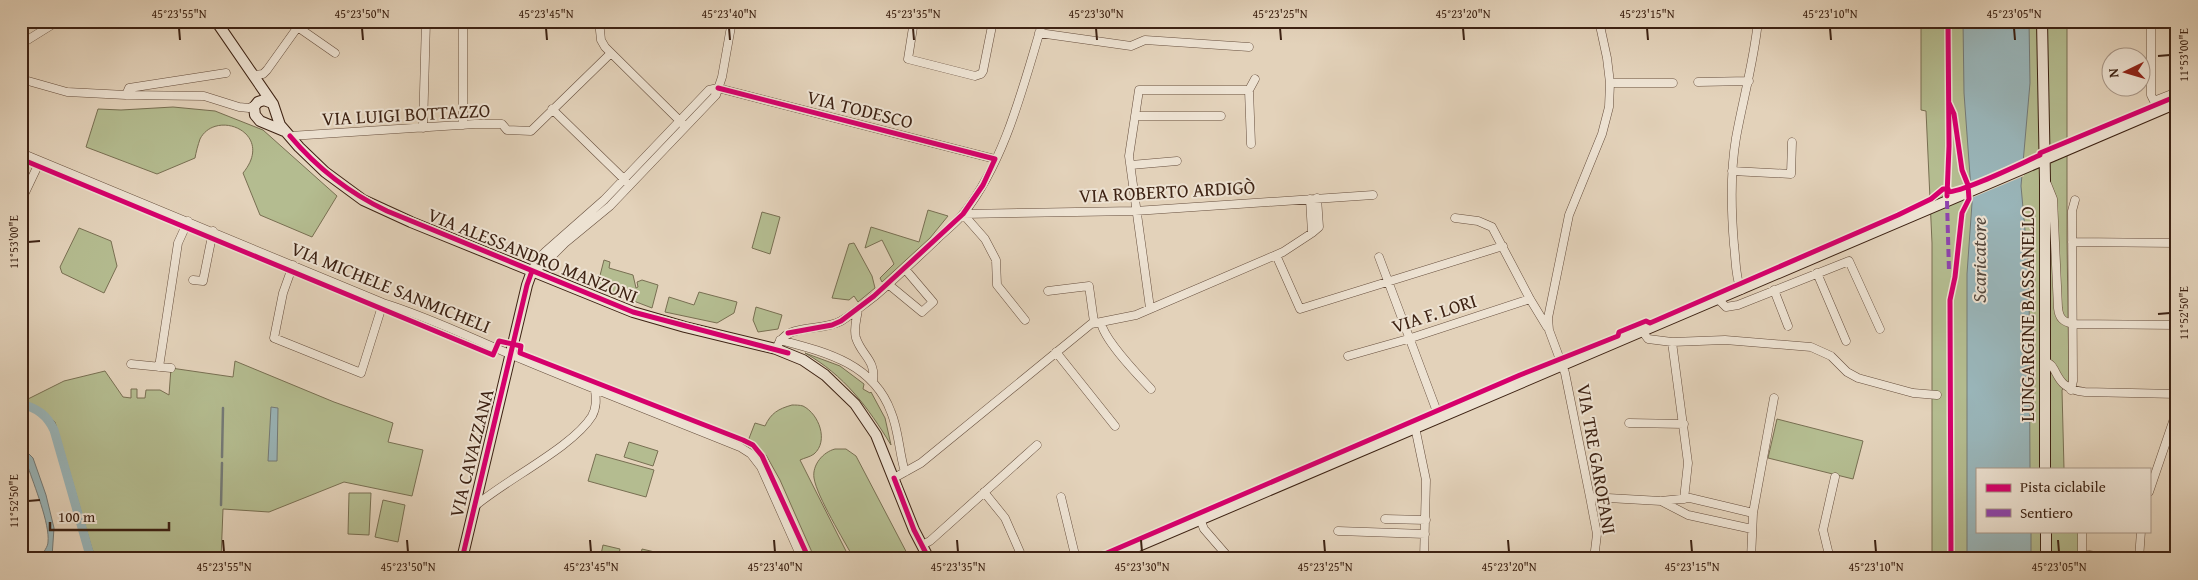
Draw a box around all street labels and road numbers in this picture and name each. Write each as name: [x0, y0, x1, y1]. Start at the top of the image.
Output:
street label: VIA TODESCO: [804, 82, 916, 136]
street label: VIA LUIGI BOTTAZZO: [321, 96, 491, 132]
street label: VIA ROBERTO ARDIGÒ: [1078, 172, 1256, 210]
street label: VIA ALESSANDRO MANZONI: [424, 200, 642, 310]
street label: LUNGARGINE BASSANELLO: [2013, 206, 2041, 422]
street label: VIA MICHELE SANMICHELI: [287, 234, 495, 340]
street label: VIA F. LORI: [1388, 286, 1480, 340]
street label: VIA TRE GAROFANI: [1570, 382, 1624, 537]
street label: VIA CAVAZZANA: [442, 385, 501, 520]

